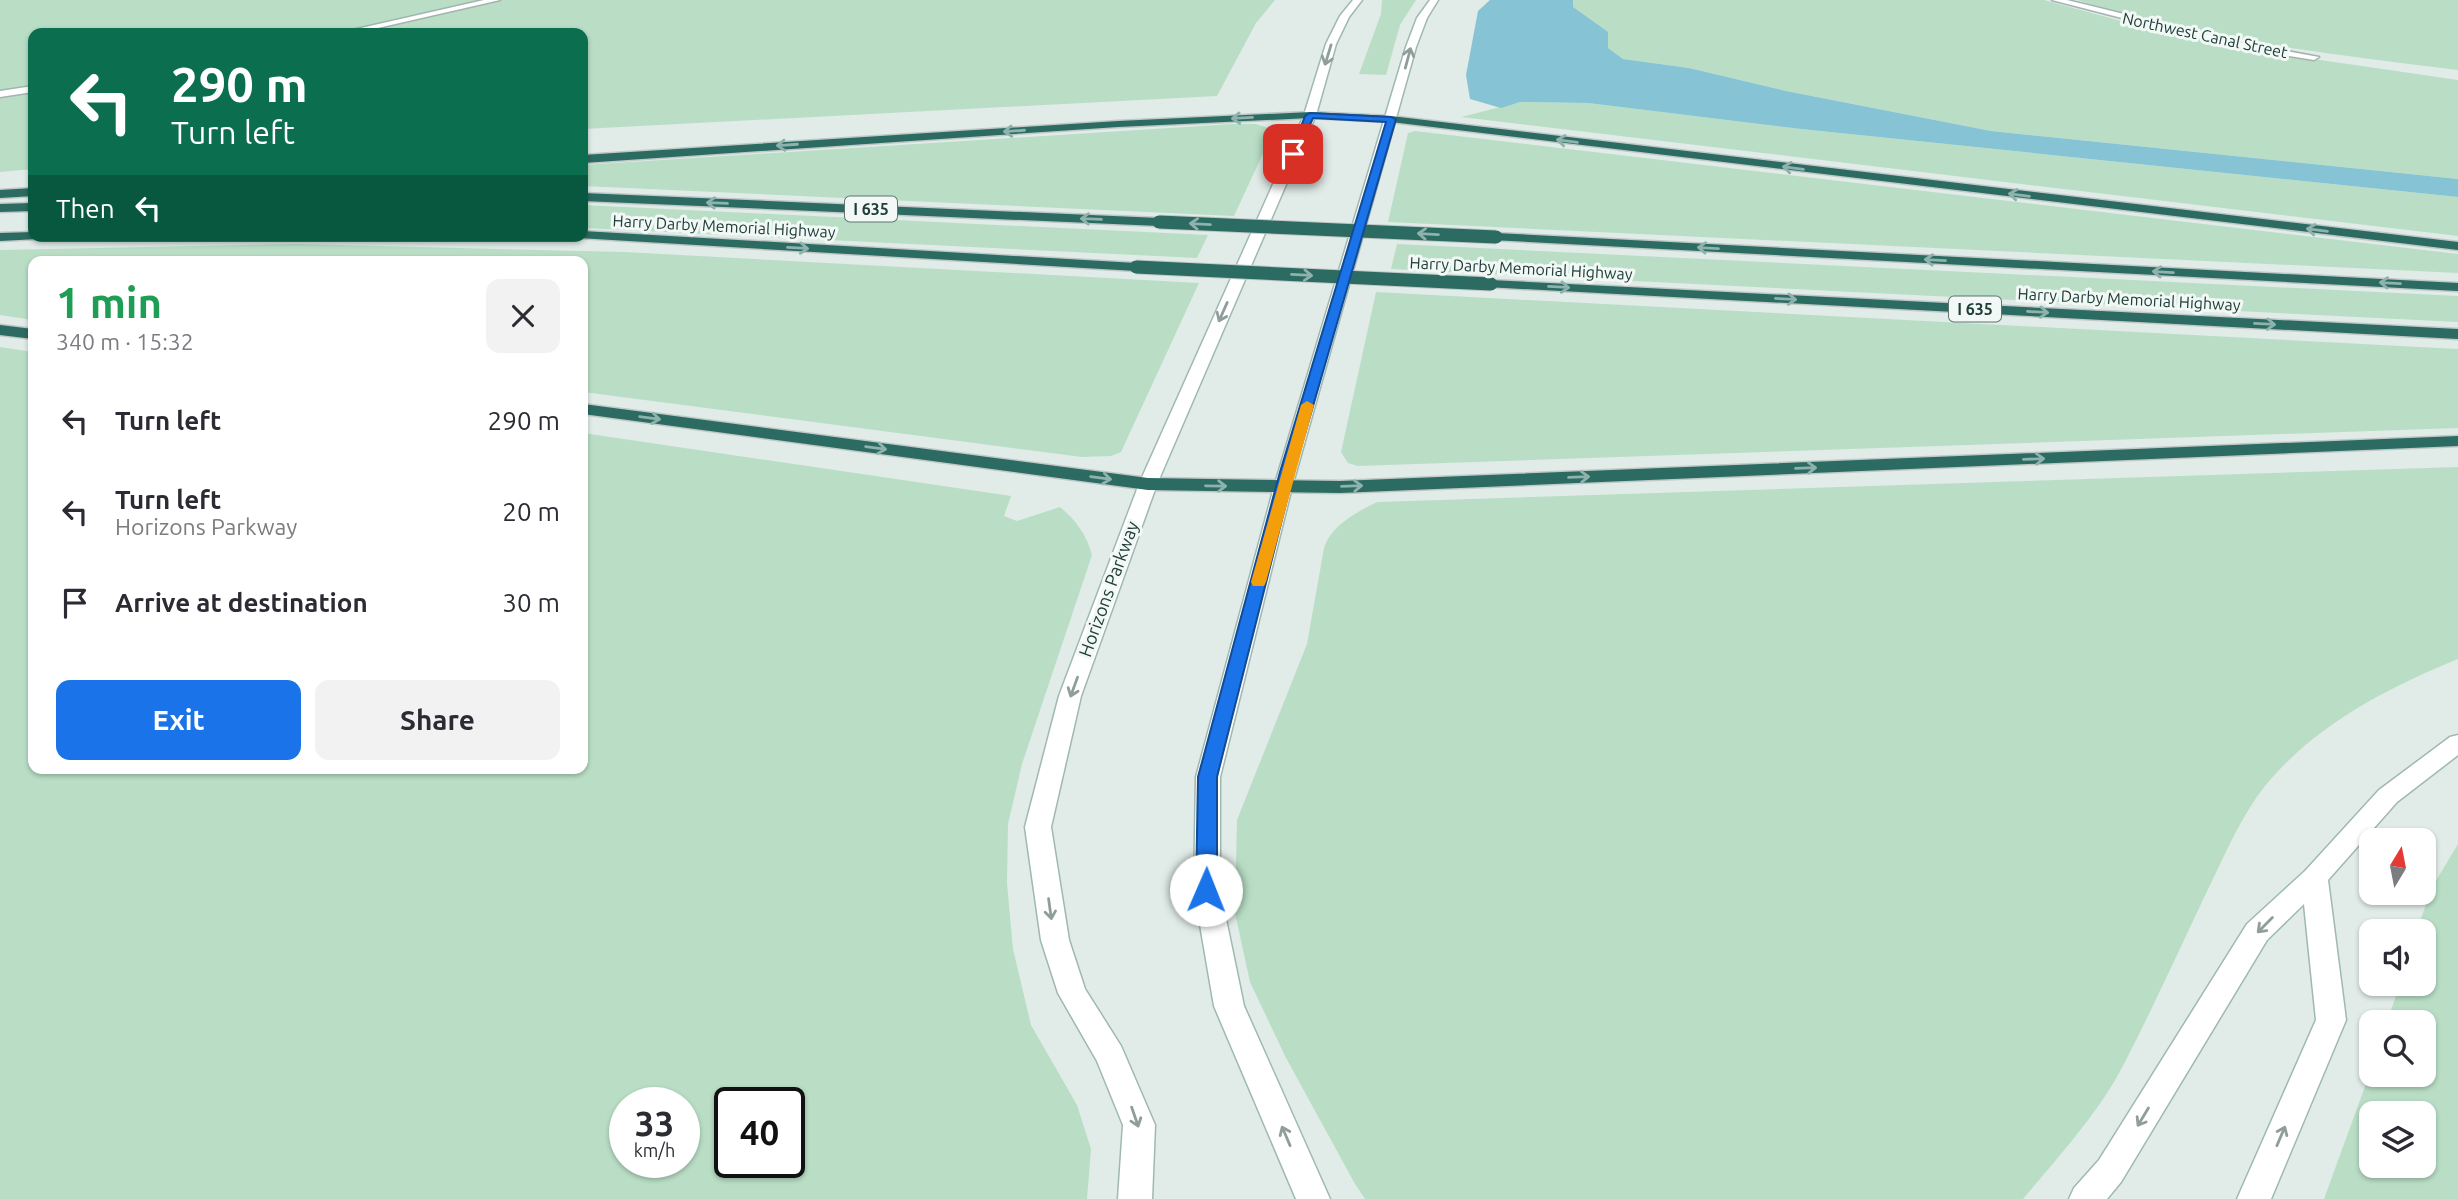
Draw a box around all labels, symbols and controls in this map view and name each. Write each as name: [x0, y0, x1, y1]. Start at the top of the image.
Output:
street label: Northwest Canal Street: [2121, 9, 2290, 61]
one-way arrow: [1321, 44, 1334, 66]
one-way arrow: [1402, 47, 1415, 70]
icon: left: [56, 56, 147, 147]
text: 290 m: [171, 56, 308, 111]
one-way arrow: [1230, 112, 1253, 125]
text: Turn left: [171, 114, 295, 150]
pin: [1263, 124, 1323, 184]
one-way arrow: [1004, 125, 1026, 138]
one-way arrow: [1556, 134, 1579, 147]
icon: arrive: [1274, 135, 1312, 173]
one-way arrow: [776, 139, 799, 152]
one-way arrow: [1782, 161, 1805, 174]
one-way arrow: [2008, 188, 2031, 201]
icon: left: [129, 189, 167, 227]
text: Then: [56, 194, 115, 223]
one-way arrow: [706, 196, 729, 209]
road number: I 635: [845, 196, 897, 222]
street label: Harry Darby Memorial Highway: [612, 211, 836, 241]
one-way arrow: [1080, 212, 1103, 225]
one-way arrow: [1189, 217, 1212, 230]
one-way arrow: [2306, 223, 2329, 236]
one-way arrow: [1417, 227, 1439, 240]
one-way arrow: [786, 241, 809, 254]
one-way arrow: [1697, 241, 1720, 254]
street label: Harry Darby Memorial Highway: [1409, 253, 1633, 283]
one-way arrow: [1925, 253, 1947, 266]
one-way arrow: [2151, 265, 2174, 278]
one-way arrow: [1290, 268, 1313, 281]
one-way arrow: [2379, 277, 2402, 290]
text: 1 min: [56, 279, 162, 326]
button: close: [486, 279, 560, 353]
one-way arrow: [1548, 281, 1571, 294]
street label: Harry Darby Memorial Highway: [2017, 284, 2241, 314]
one-way arrow: [1775, 293, 1797, 306]
road number: I 635: [1949, 296, 2001, 322]
one-way arrow: [1216, 301, 1229, 323]
one-way arrow: [2026, 306, 2049, 319]
one-way arrow: [2254, 317, 2277, 330]
text: 340 m · 15:32: [56, 329, 194, 354]
icon: left: [56, 402, 94, 440]
text: Turn left: [115, 406, 221, 435]
text: 290 m: [488, 406, 560, 435]
one-way arrow: [639, 412, 661, 425]
one-way arrow: [864, 442, 887, 455]
one-way arrow: [2022, 452, 2045, 465]
one-way arrow: [1794, 461, 1817, 474]
one-way arrow: [1567, 470, 1590, 483]
one-way arrow: [1090, 472, 1112, 485]
one-way arrow: [1204, 479, 1227, 492]
one-way arrow: [1340, 480, 1363, 493]
text: Turn left: [115, 485, 221, 514]
icon: left: [56, 493, 94, 531]
text: 20 m: [502, 497, 560, 526]
text: Horizons Parkway: [115, 514, 297, 539]
street label: Horizons Parkway: [1074, 518, 1142, 659]
icon: arrive: [56, 584, 94, 622]
text: Arrive at destination: [115, 588, 368, 617]
text: 30 m: [502, 588, 560, 617]
one-way arrow: [1067, 675, 1079, 697]
button: Exit: [56, 680, 301, 760]
button: Share: [315, 680, 560, 760]
north arrow: [2359, 828, 2436, 905]
map controls: [2359, 828, 2436, 1178]
position arrow: [1169, 853, 1243, 927]
one-way arrow: [1044, 897, 1057, 920]
one-way arrow: [2257, 916, 2274, 933]
button: sound: [2359, 919, 2436, 996]
button: search: [2359, 1010, 2436, 1087]
speed limit sign: 40: [714, 1087, 805, 1178]
button: layers: [2359, 1101, 2436, 1178]
text: 33: [635, 1103, 674, 1143]
one-way arrow: [1130, 1106, 1142, 1128]
one-way arrow: [2136, 1106, 2150, 1126]
one-way arrow: [1278, 1126, 1291, 1148]
one-way arrow: [2275, 1126, 2288, 1148]
text: km/h: [634, 1140, 675, 1160]

